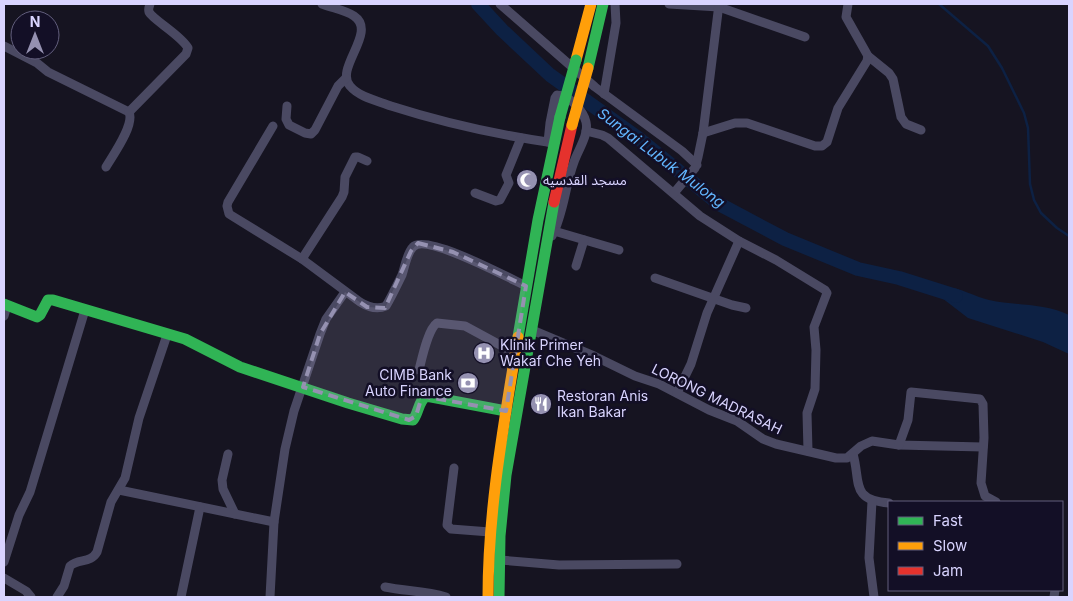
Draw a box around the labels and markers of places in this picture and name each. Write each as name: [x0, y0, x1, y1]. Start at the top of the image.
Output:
mosque icon: مسجد القدسيه: [515, 168, 539, 192]
place label: مسجد القدسيه: [543, 171, 627, 188]
place label: Klinik Primer Wakaf Che Yeh: [500, 336, 601, 369]
hospital icon: Klinik Primer Wakaf Che Yeh: [472, 341, 496, 365]
place label: CIMB Bank Auto Finance: [365, 366, 452, 399]
bank icon: CIMB Bank Auto Finance: [456, 371, 480, 395]
place label: Restoran Anis Ikan Bakar: [557, 387, 648, 420]
restaurant icon: Restoran Anis Ikan Bakar: [529, 392, 553, 416]

